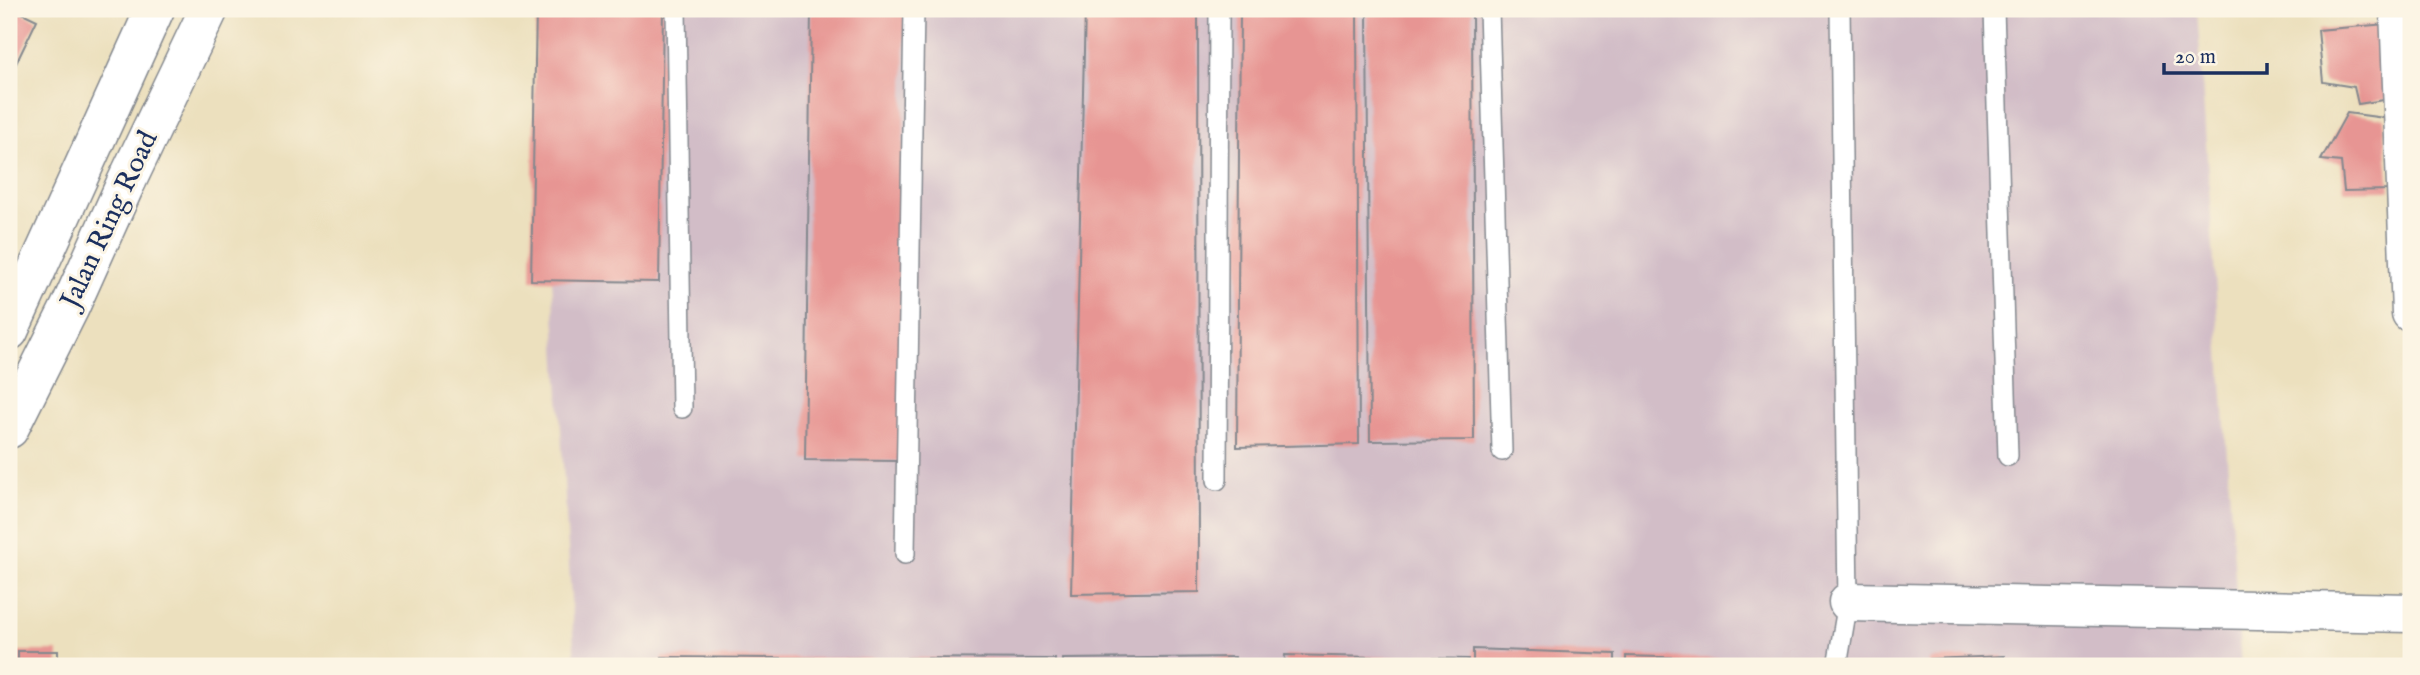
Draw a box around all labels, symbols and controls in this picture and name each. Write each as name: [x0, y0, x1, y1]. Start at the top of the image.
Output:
scale bar: [2164, 32, 2268, 76]
text: 20 m: [2175, 44, 2216, 71]
street label: Jalan Ring Road: [52, 126, 166, 317]

